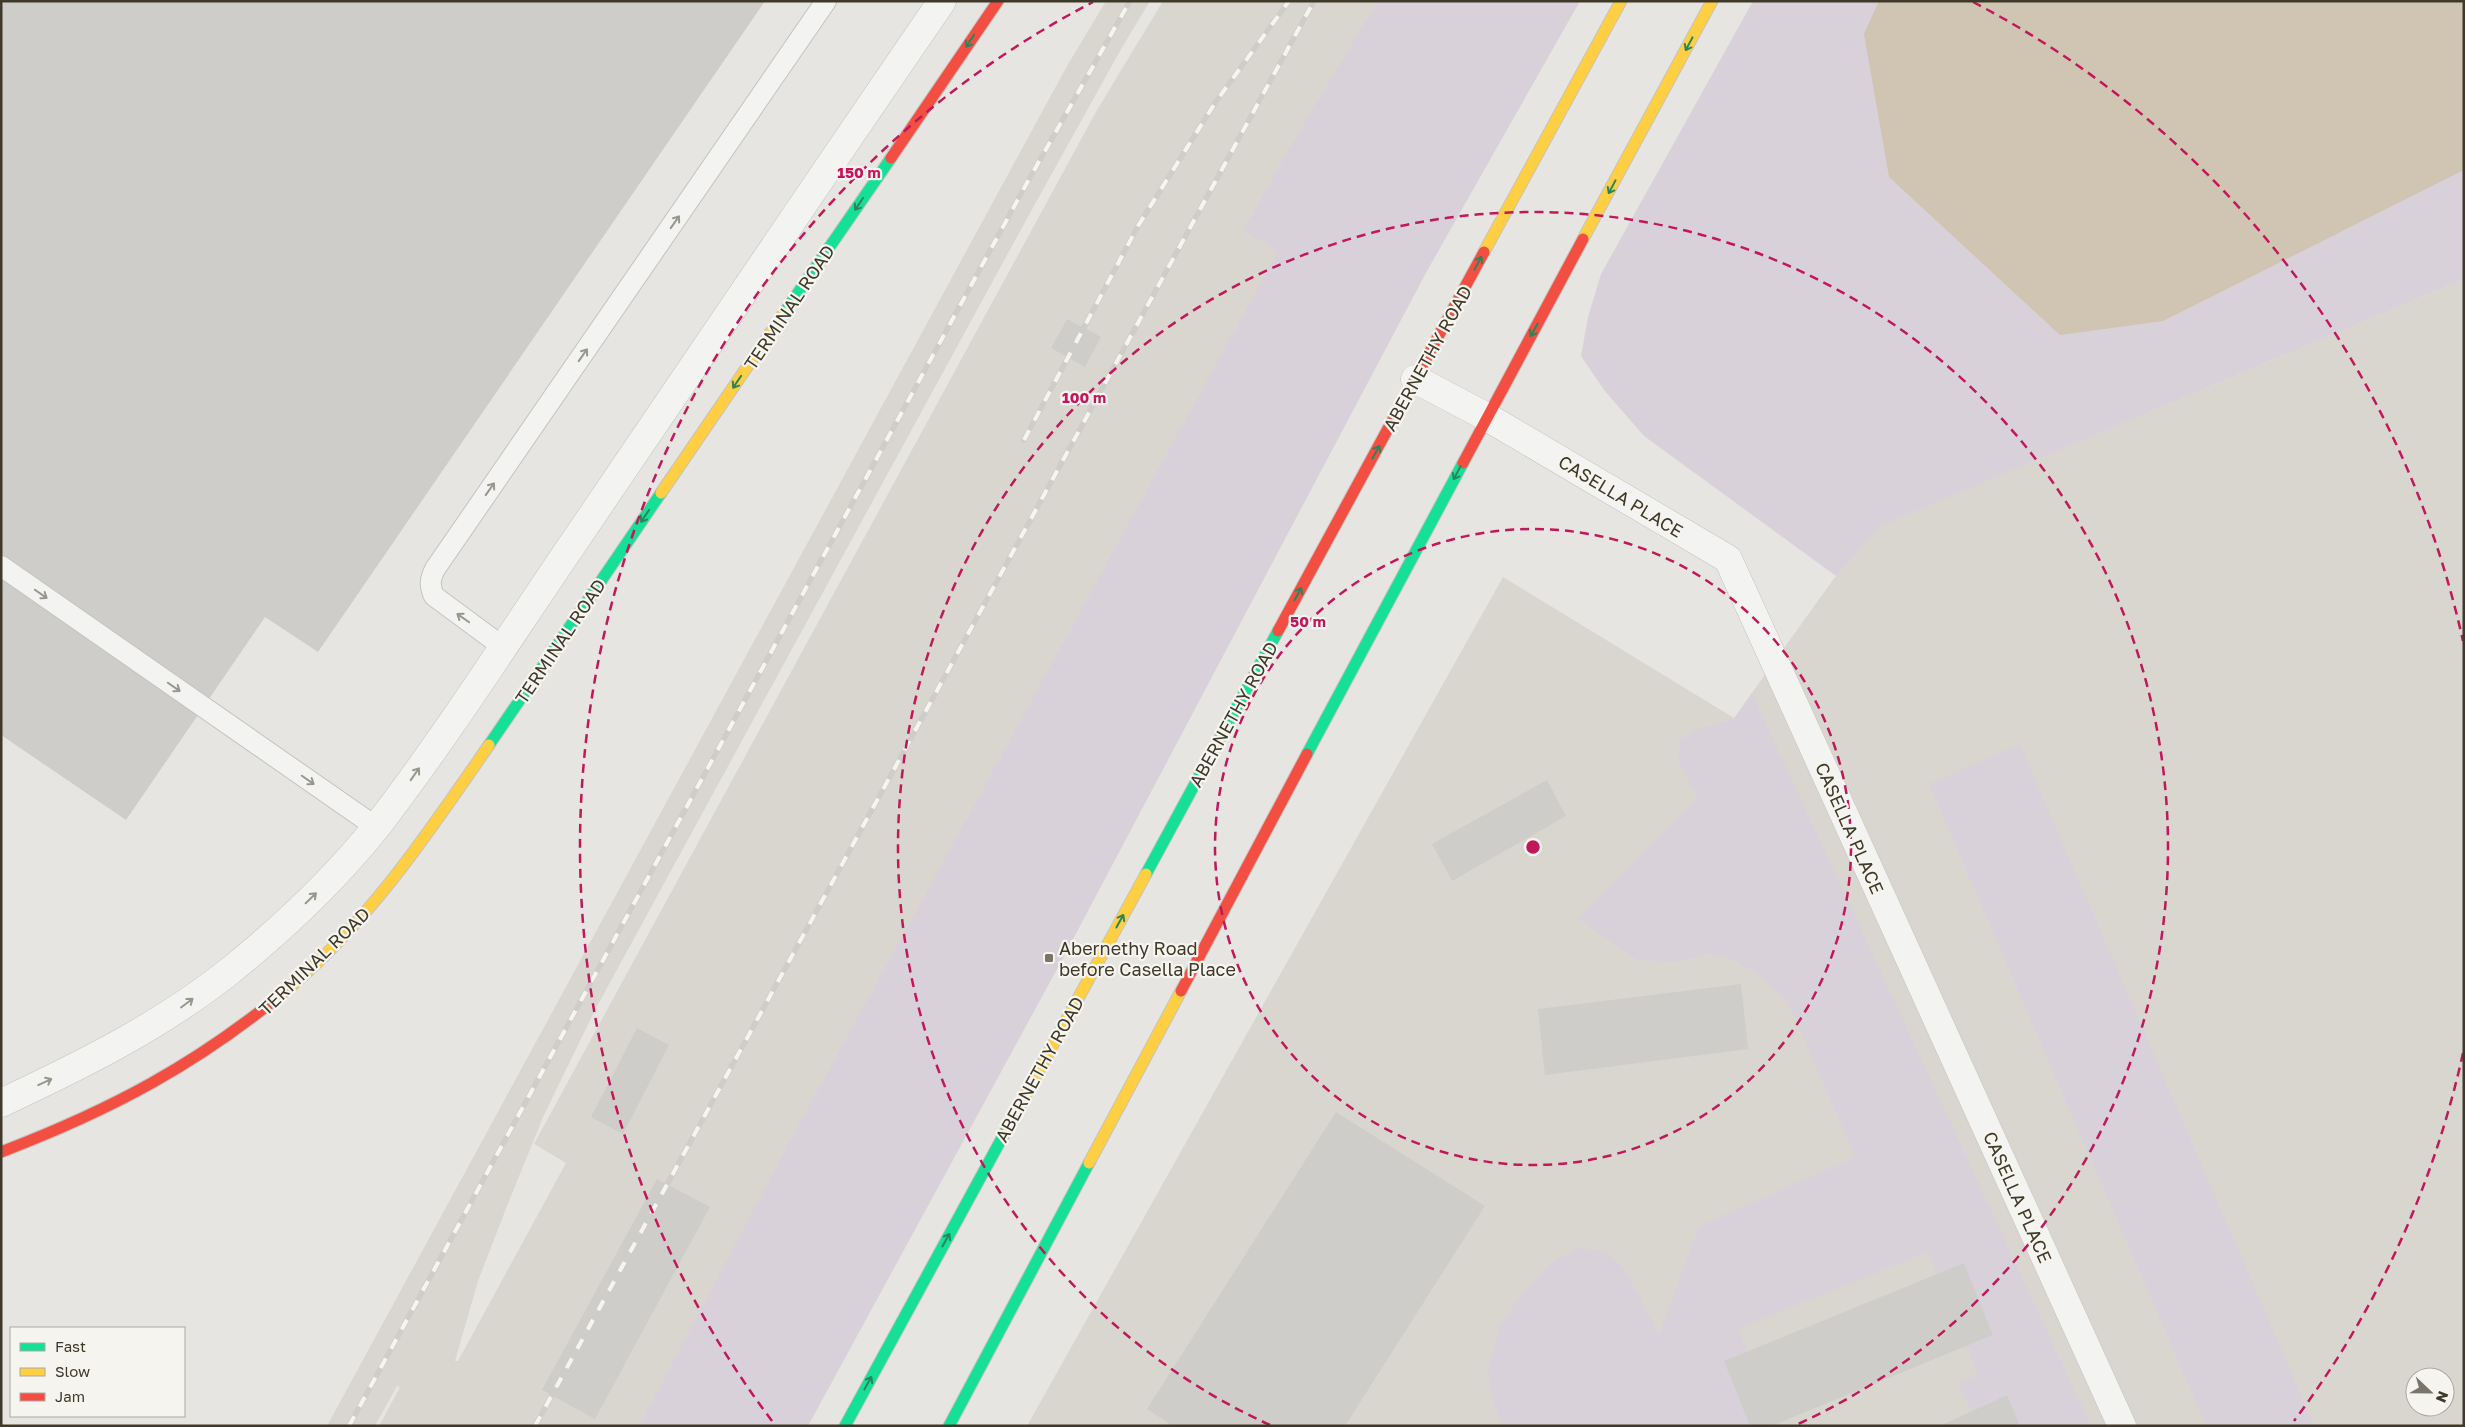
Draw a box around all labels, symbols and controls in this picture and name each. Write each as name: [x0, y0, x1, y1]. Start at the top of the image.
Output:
one-way arrow: [965, 34, 975, 48]
one-way arrow: [1684, 36, 1693, 51]
text: 150 m: [837, 163, 881, 181]
one-way arrow: [1607, 179, 1616, 194]
one-way arrow: [854, 197, 864, 211]
one-way arrow: [670, 215, 680, 229]
street label: TERMINAL ROAD: [739, 240, 839, 374]
one-way arrow: [1474, 256, 1484, 270]
street label: ABERNETHY ROAD: [1378, 281, 1476, 435]
one-way arrow: [1529, 322, 1539, 337]
one-way arrow: [578, 349, 588, 363]
one-way arrow: [732, 374, 742, 388]
text: 100 m: [1062, 388, 1106, 406]
one-way arrow: [1371, 444, 1381, 459]
street label: CASELLA PLACE: [1555, 450, 1687, 542]
one-way arrow: [1452, 465, 1462, 480]
one-way arrow: [485, 482, 495, 496]
one-way arrow: [640, 508, 650, 522]
street label: TERMINAL ROAD: [510, 574, 610, 708]
one-way arrow: [1293, 587, 1303, 602]
one-way arrow: [34, 589, 48, 599]
text: 50 m: [1290, 612, 1326, 630]
one-way arrow: [456, 613, 470, 623]
street label: ABERNETHY ROAD: [1184, 637, 1282, 791]
one-way arrow: [167, 682, 181, 692]
street label: CASELLA PLACE: [1811, 759, 1889, 897]
one-way arrow: [410, 767, 420, 781]
one-way arrow: [301, 775, 315, 785]
centre of rings: [1524, 838, 1542, 856]
one-way arrow: [304, 892, 317, 904]
street label: TERMINAL ROAD: [254, 902, 374, 1020]
one-way arrow: [1115, 915, 1125, 929]
place label: Abernethy Road before Casella Place: [1059, 937, 1236, 980]
marker: Abernethy Road before Casella Place: [1043, 952, 1055, 964]
street label: ABERNETHY ROAD: [990, 992, 1088, 1146]
one-way arrow: [180, 998, 194, 1008]
one-way arrow: [37, 1077, 52, 1086]
street label: CASELLA PLACE: [1979, 1128, 2057, 1266]
one-way arrow: [941, 1233, 951, 1248]
legend: [10, 1327, 185, 1417]
text: Fast: [55, 1337, 86, 1355]
text: Slow: [55, 1362, 90, 1380]
north arrow: [2405, 1367, 2455, 1417]
one-way arrow: [864, 1376, 873, 1391]
text: Jam: [55, 1387, 85, 1405]
text: N: [2433, 1389, 2452, 1405]

